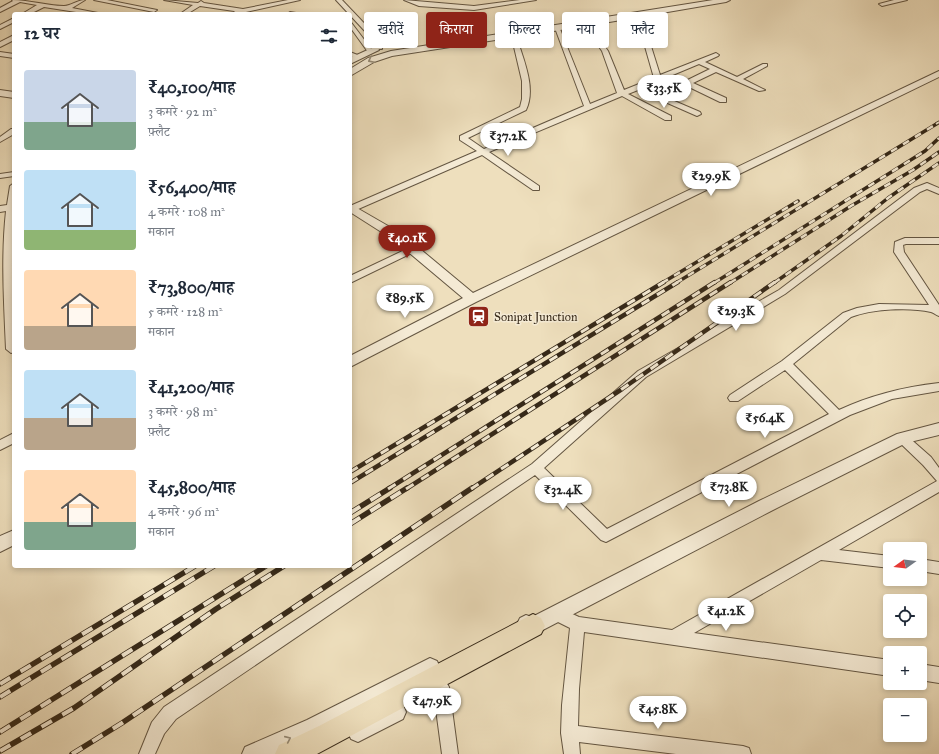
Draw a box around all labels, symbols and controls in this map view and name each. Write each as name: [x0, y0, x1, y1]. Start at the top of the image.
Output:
chip: खरीदें: [364, 12, 418, 48]
chip: किराया: [426, 12, 487, 48]
chip: फ़िल्टर: [495, 12, 554, 48]
chip: नया: [562, 12, 609, 48]
chip: फ़्लैट: [617, 12, 668, 48]
text: 12 घर: [24, 23, 60, 44]
icon: filters: [318, 25, 340, 47]
one-way arrow: [368, 56, 375, 63]
pin: ₹33.5K: [631, 75, 697, 109]
text: ₹40,100/माह: [148, 77, 235, 98]
text: ₹33.5K: [646, 80, 682, 96]
icon: home: [56, 86, 104, 134]
text: 3 कमरे · 92 m²: [148, 104, 217, 120]
pin: ₹37.2K: [475, 123, 541, 157]
text: फ़्लैट: [148, 124, 170, 140]
text: ₹37.2K: [489, 128, 527, 144]
pin: ₹29.9K: [678, 163, 744, 197]
text: ₹29.9K: [691, 168, 731, 184]
text: ₹56,400/माह: [148, 177, 236, 198]
icon: home: [56, 186, 104, 234]
text: 4 कमरे · 108 m²: [148, 204, 225, 220]
text: मकान: [148, 224, 174, 240]
pin: ₹40.1K: [374, 225, 440, 259]
text: ₹40.1K: [387, 230, 427, 246]
text: ₹73,800/माह: [148, 277, 234, 298]
pin: ₹89.5K: [372, 285, 438, 319]
icon: home: [56, 286, 104, 334]
text: ₹89.5K: [385, 290, 425, 306]
pin: ₹29.3K: [703, 298, 769, 332]
text: ₹29.3K: [717, 303, 755, 319]
text: 5 कमरे · 128 m²: [148, 304, 223, 320]
station icon: Sonipat Junction: [465, 304, 491, 330]
place label: Sonipat Junction: [494, 310, 578, 325]
text: मकान: [148, 324, 174, 340]
text: ₹41,200/माह: [148, 377, 234, 398]
icon: home: [56, 386, 104, 434]
text: 3 कमरे · 98 m²: [148, 404, 217, 420]
pin: ₹56.4K: [732, 405, 798, 439]
text: ₹56.4K: [745, 410, 785, 426]
text: फ़्लैट: [148, 424, 170, 440]
pin: ₹73.8K: [696, 474, 762, 508]
text: ₹45,800/माह: [148, 477, 235, 498]
pin: ₹32.4K: [530, 477, 596, 511]
text: ₹73.8K: [710, 479, 748, 495]
text: ₹32.4K: [544, 482, 582, 498]
icon: home: [56, 486, 104, 534]
text: 4 कमरे · 96 m²: [148, 504, 219, 520]
text: मकान: [148, 524, 174, 540]
north arrow: [883, 542, 927, 586]
map controls: [883, 542, 927, 742]
button: locate: [883, 594, 927, 638]
pin: ₹41.2K: [693, 598, 759, 632]
text: ₹41.2K: [707, 603, 745, 619]
button: +: [883, 646, 927, 690]
pin: ₹47.9K: [399, 688, 465, 722]
text: ₹47.9K: [412, 693, 452, 709]
pin: ₹45.8K: [625, 696, 691, 730]
button: −: [883, 698, 927, 742]
text: ₹45.8K: [638, 701, 678, 717]
one-way arrow: [284, 736, 291, 744]

